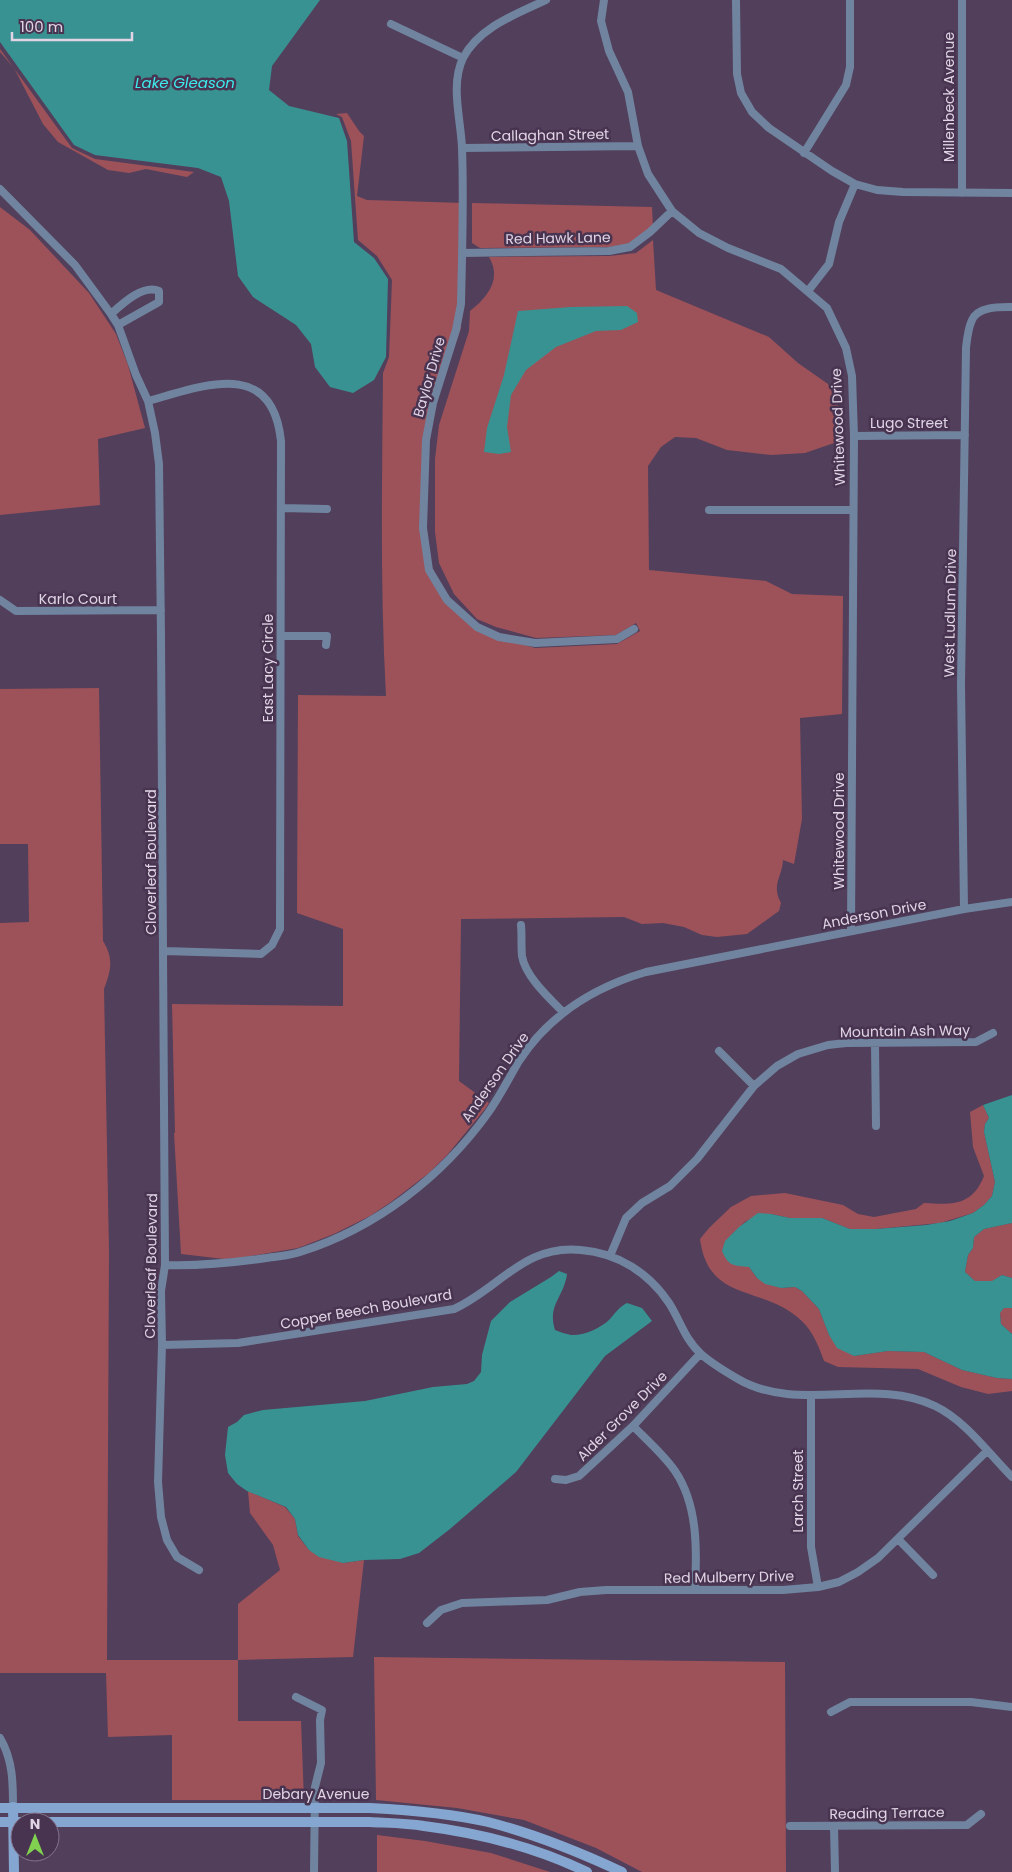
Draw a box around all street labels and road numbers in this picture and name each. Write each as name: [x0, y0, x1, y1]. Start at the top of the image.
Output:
street label: Millenbeck Avenue: [939, 32, 959, 162]
street label: Callaghan Street: [491, 124, 609, 146]
street label: Red Hawk Lane: [505, 227, 611, 249]
street label: Baylor Drive: [408, 334, 450, 419]
street label: Whitewood Drive: [826, 368, 850, 486]
street label: Lugo Street: [870, 413, 948, 433]
street label: West Ludlum Drive: [939, 548, 961, 677]
street label: Karlo Court: [39, 589, 117, 609]
street label: East Lacy Circle: [258, 613, 278, 722]
street label: Whitewood Drive: [829, 772, 849, 890]
street label: Cloverleaf Boulevard: [141, 789, 161, 935]
street label: Anderson Drive: [820, 894, 928, 934]
street label: Mountain Ash Way: [840, 1020, 970, 1042]
street label: Anderson Drive: [456, 1028, 534, 1126]
street label: Cloverleaf Boulevard: [140, 1193, 162, 1339]
street label: Copper Beech Boulevard: [279, 1284, 453, 1334]
street label: Alder Grove Drive: [572, 1366, 672, 1466]
street label: Larch Street: [788, 1450, 808, 1532]
street label: Red Mulberry Drive: [664, 1566, 795, 1588]
street label: Debary Avenue: [263, 1784, 370, 1804]
street label: Reading Terrace: [829, 1802, 945, 1824]

